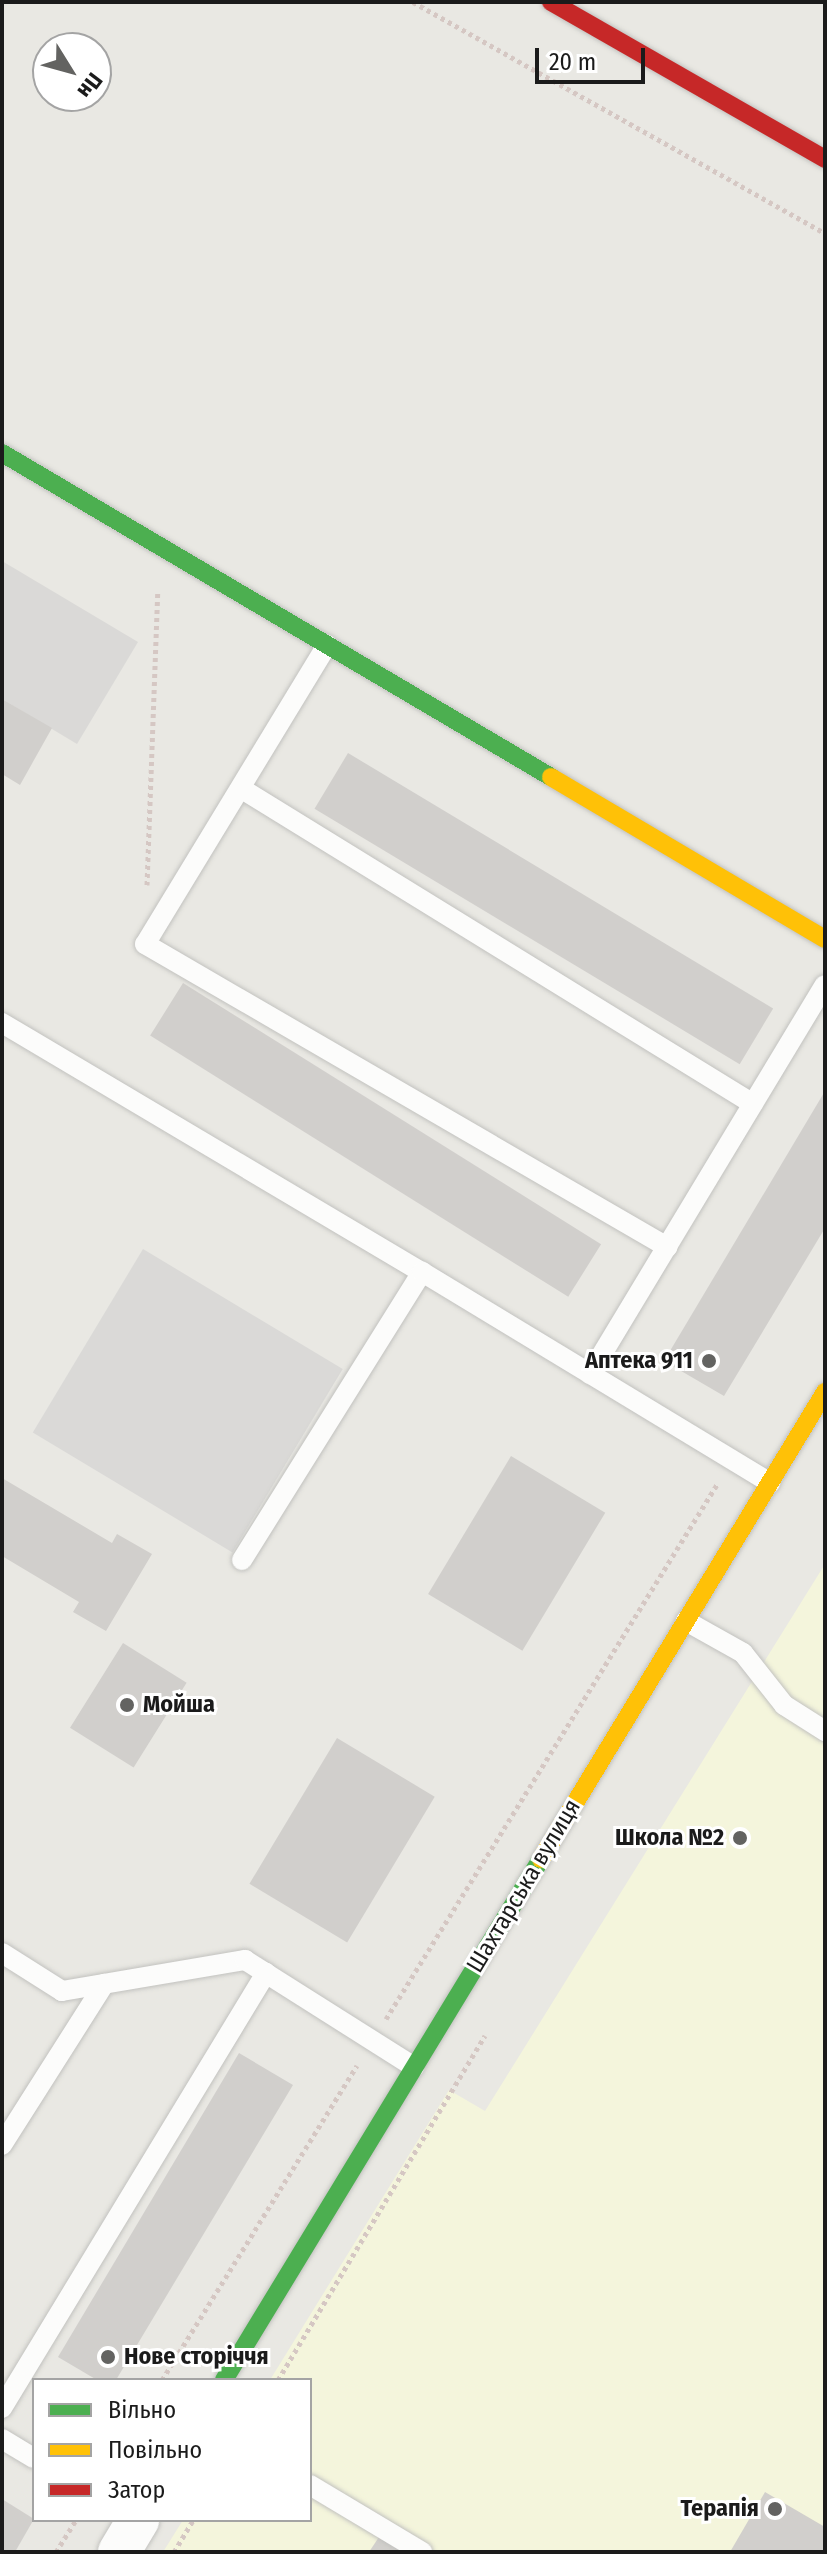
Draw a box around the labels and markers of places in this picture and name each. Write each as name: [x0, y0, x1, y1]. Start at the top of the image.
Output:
place label: Аптека 911: [585, 1347, 693, 1375]
marker: Аптека 911: [700, 1352, 718, 1370]
place label: Мойша: [143, 1691, 215, 1719]
marker: Мойша: [118, 1696, 136, 1714]
place label: Школа №2: [615, 1824, 724, 1852]
marker: Школа №2: [731, 1829, 749, 1847]
place label: Нове сторіччя: [124, 2343, 269, 2371]
marker: Нове сторіччя: [99, 2348, 117, 2366]
place label: Терапія: [681, 2495, 759, 2523]
marker: Терапія: [766, 2500, 784, 2518]

